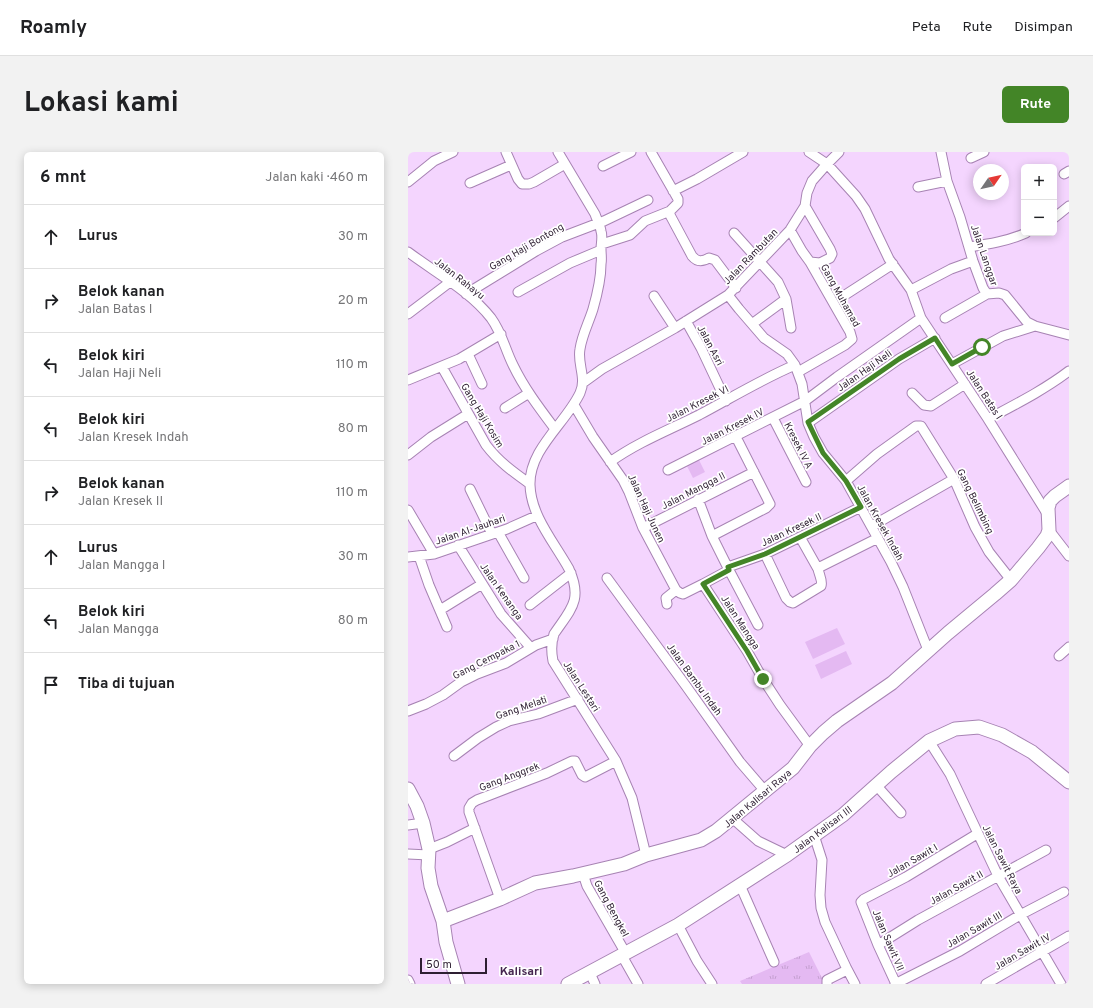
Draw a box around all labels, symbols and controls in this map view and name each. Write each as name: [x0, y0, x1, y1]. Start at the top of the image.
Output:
text: Roamly: [20, 16, 87, 40]
text: Peta: [912, 19, 941, 36]
text: Rute: [963, 19, 992, 36]
text: Disimpan: [1014, 19, 1073, 36]
text: Lokasi kami: [24, 86, 179, 122]
button: Rute: [1002, 86, 1069, 123]
north arrow: [973, 164, 1009, 200]
map controls: [1021, 164, 1057, 236]
button: +: [1021, 164, 1057, 200]
text: 6 mnt: [40, 167, 86, 189]
text: Jalan kaki · 460 m: [265, 170, 368, 186]
button: −: [1021, 200, 1057, 236]
street label: Gang Haji Bontong: [487, 221, 566, 274]
street label: Jalan Langgar: [967, 223, 1000, 288]
icon: ahead: [40, 226, 62, 248]
street label: Jalan Rambutan: [721, 226, 781, 288]
text: Lurus: [78, 227, 118, 246]
text: 30 m: [338, 229, 368, 245]
street label: Jalan Rahayu: [431, 255, 487, 303]
street label: Gang Muhamad: [817, 262, 862, 330]
text: Belok kanan: [78, 283, 165, 302]
icon: right: [40, 290, 62, 312]
text: 20 m: [338, 293, 368, 309]
text: Jalan Batas I: [78, 302, 152, 318]
street label: Jalan Asri: [694, 323, 726, 368]
route start: [973, 338, 991, 356]
text: Belok kiri: [78, 347, 145, 366]
street label: Jalan Haji Neli: [835, 348, 895, 395]
icon: left: [40, 354, 62, 376]
text: 110 m: [336, 357, 368, 373]
text: Jalan Haji Neli: [78, 366, 161, 382]
street label: Jalan Batas I: [963, 367, 1005, 422]
street label: Gang Haji Kosim: [457, 381, 506, 451]
street label: Jalan Kresek VI: [664, 383, 731, 426]
street label: Jalan Kresek IV: [699, 406, 767, 449]
text: Belok kiri: [78, 411, 145, 430]
icon: left: [40, 418, 62, 440]
street label: Kresek IV A: [780, 420, 815, 471]
text: 80 m: [338, 421, 368, 437]
text: Jalan Kresek Indah: [78, 430, 188, 446]
street label: Gang Belimbing: [953, 467, 996, 537]
street label: Jalan Mangga II: [659, 470, 728, 513]
street label: Jalan Haji Junen: [624, 472, 667, 545]
text: Belok kanan: [78, 475, 165, 494]
icon: right: [40, 482, 62, 504]
street label: Jalan Kresek Indah: [853, 482, 906, 563]
text: 110 m: [336, 485, 368, 501]
text: Jalan Kresek II: [78, 494, 163, 510]
street label: Jalan Kresek II: [759, 511, 824, 550]
street label: Jalan Al-Jauhari: [434, 512, 507, 549]
text: Lurus: [78, 539, 118, 558]
icon: ahead: [40, 546, 62, 568]
text: 30 m: [338, 549, 368, 565]
text: Jalan Mangga I: [78, 558, 166, 574]
street label: Jalan Kenanga: [476, 561, 525, 623]
street label: Jalan Mangga: [717, 593, 762, 652]
text: Belok kiri: [78, 603, 145, 622]
icon: left: [40, 610, 62, 632]
text: 80 m: [338, 613, 368, 629]
text: Jalan Mangga: [78, 622, 159, 638]
street label: Gang Cempaka 1: [451, 638, 523, 683]
street label: Jalan Bambu Indah: [663, 641, 724, 718]
street label: Jalan Lestari: [560, 659, 602, 715]
route end: [754, 670, 772, 688]
icon: arrive: [40, 674, 62, 696]
text: Tiba di tujuan: [78, 675, 175, 694]
street label: Gang Melati: [494, 694, 549, 723]
street label: Gang Anggrek: [477, 760, 542, 795]
street label: Jalan Kalisari Raya: [721, 767, 794, 831]
street label: Jalan Kalisari III: [791, 804, 855, 857]
street label: Jalan Sawit Raya: [979, 823, 1025, 896]
street label: Jalan Sawit I: [885, 842, 940, 881]
street label: Jalan Sawit II: [928, 868, 986, 908]
street label: Gang Bengkel: [590, 878, 631, 939]
street label: Jalan Sawit VII: [869, 908, 906, 973]
street label: Jalan Sawit III: [945, 909, 1005, 951]
street label: Jalan Sawit IV: [992, 931, 1054, 974]
scale bar: [420, 956, 487, 975]
text: 50 m: [426, 958, 452, 972]
district label: Kalisari: [500, 964, 542, 980]

